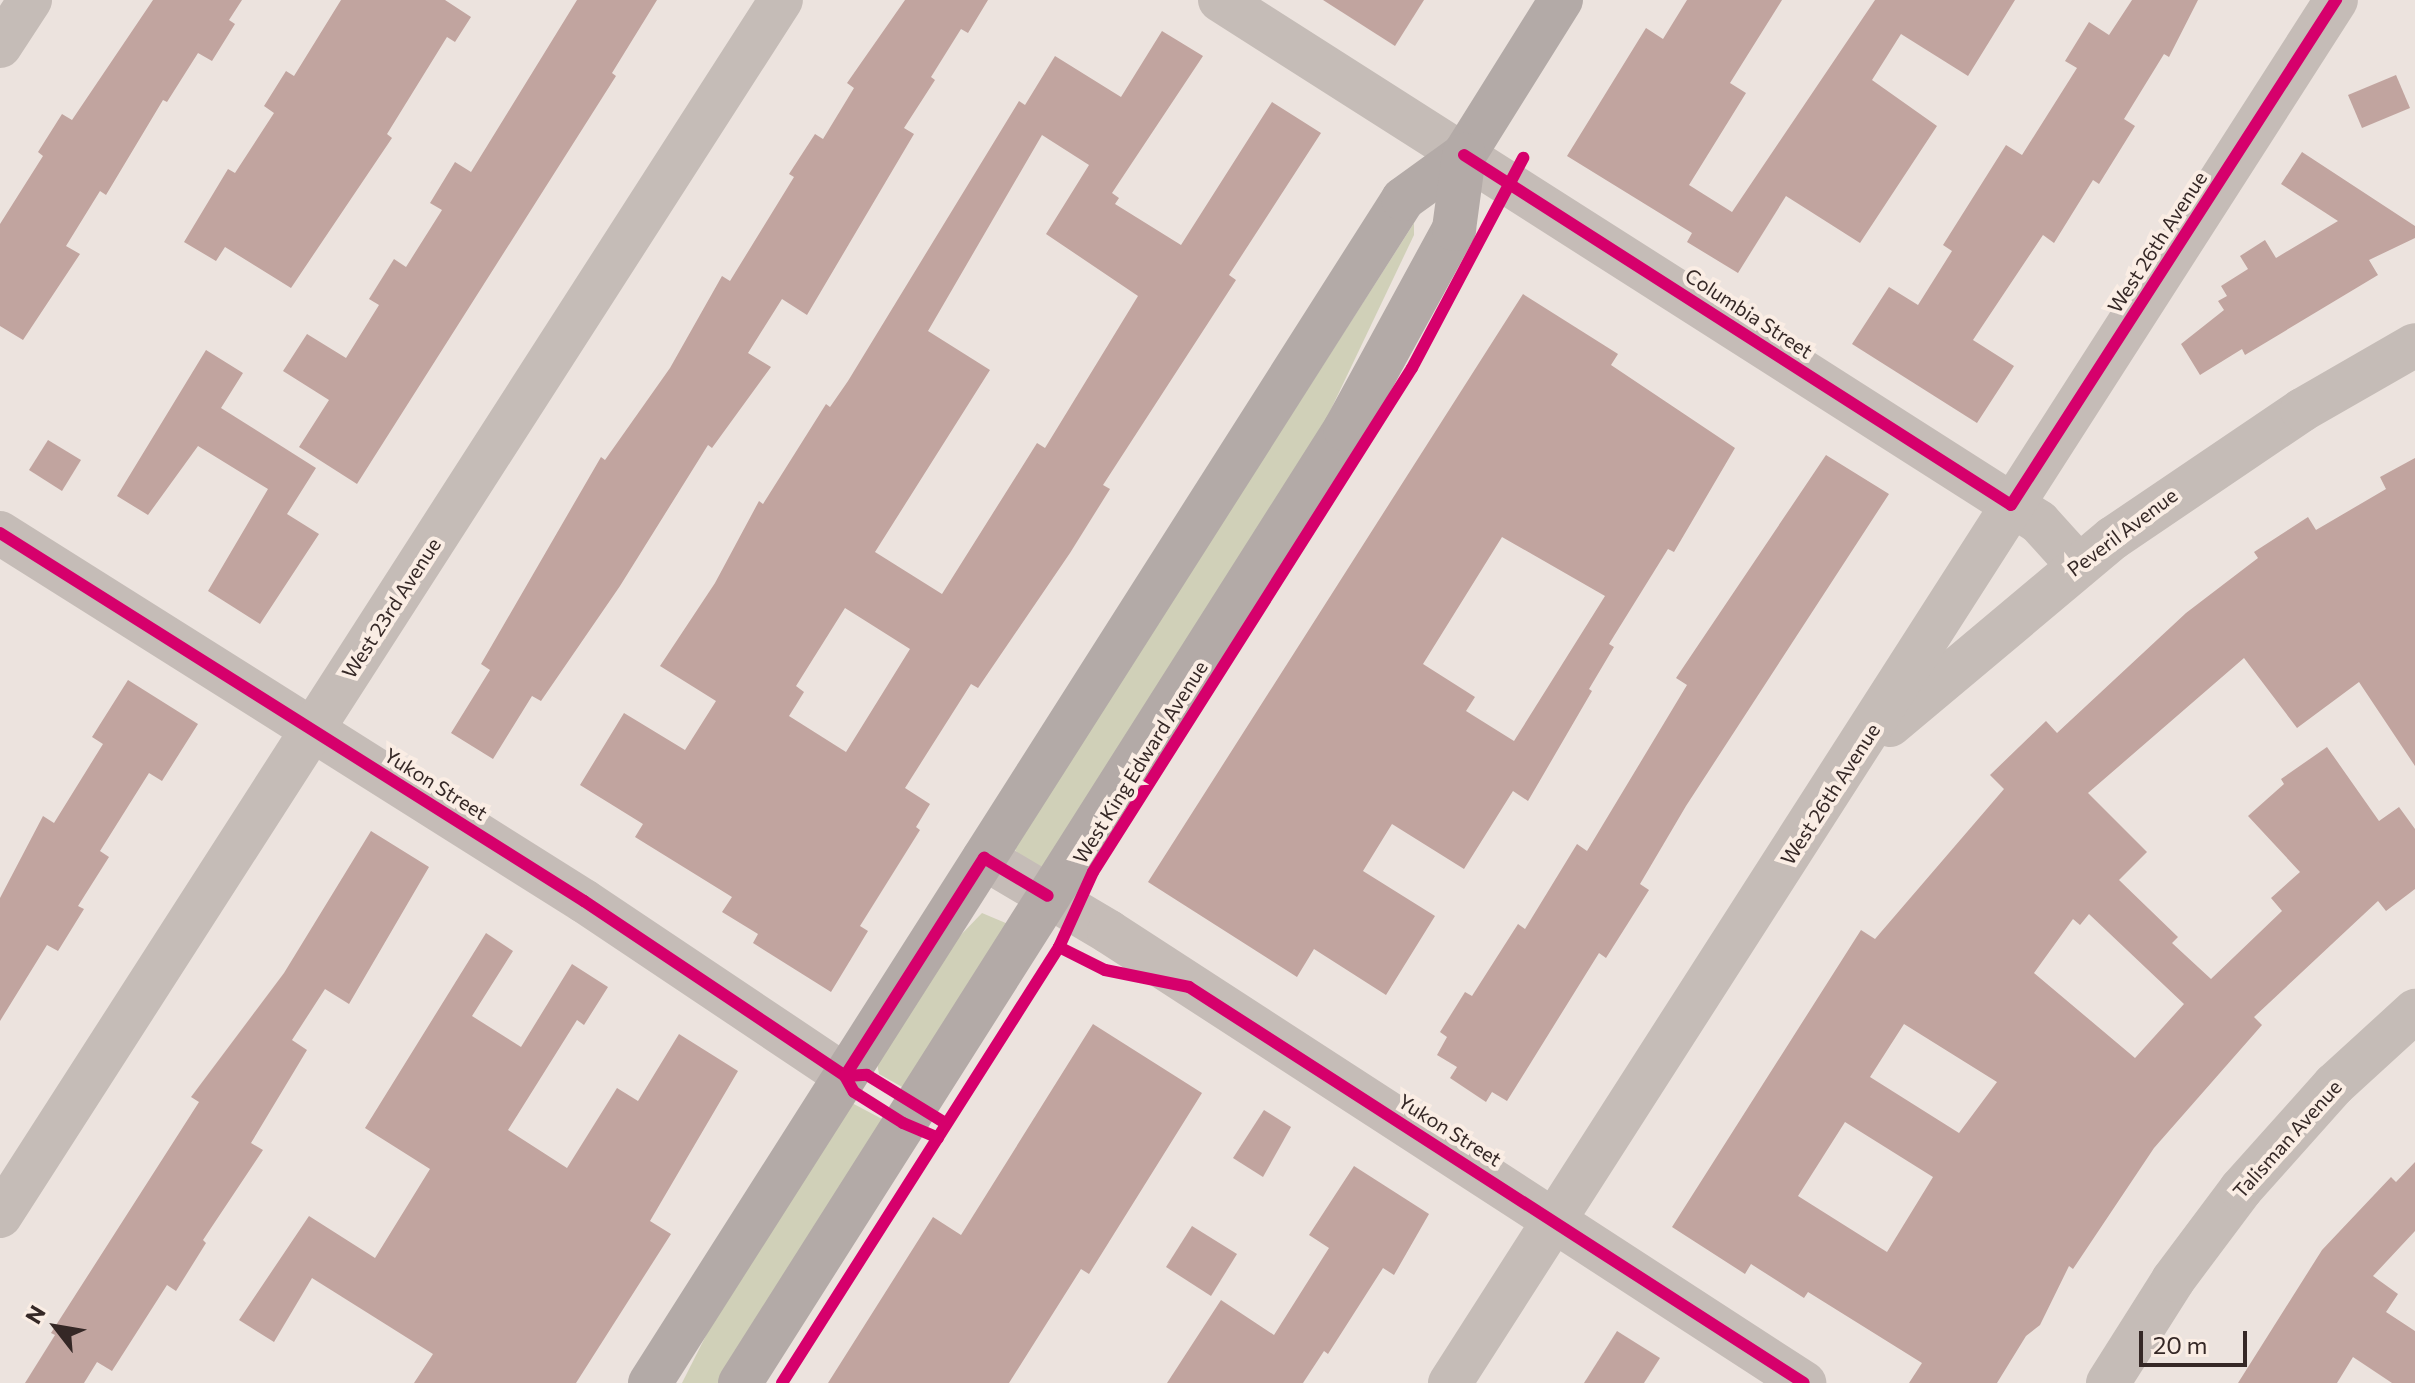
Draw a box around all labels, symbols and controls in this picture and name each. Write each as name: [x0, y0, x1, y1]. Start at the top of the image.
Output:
street label: West 26th Avenue: [2102, 167, 2212, 317]
street label: Columbia Street: [1681, 263, 1817, 363]
street label: Peveril Avenue: [2062, 483, 2182, 581]
street label: West 23rd Avenue: [337, 533, 445, 683]
street label: West King Edward Avenue: [1068, 656, 1212, 868]
street label: West 26th Avenue: [1775, 719, 1885, 869]
street label: Yukon Street: [380, 743, 492, 825]
street label: Talisman Avenue: [2228, 1075, 2346, 1203]
street label: Yukon Street: [1394, 1089, 1506, 1171]
north arrow: [16, 1287, 96, 1367]
text: N: [19, 1300, 51, 1328]
scale bar: [2143, 1315, 2251, 1365]
text: 20 m: [2153, 1330, 2207, 1359]

